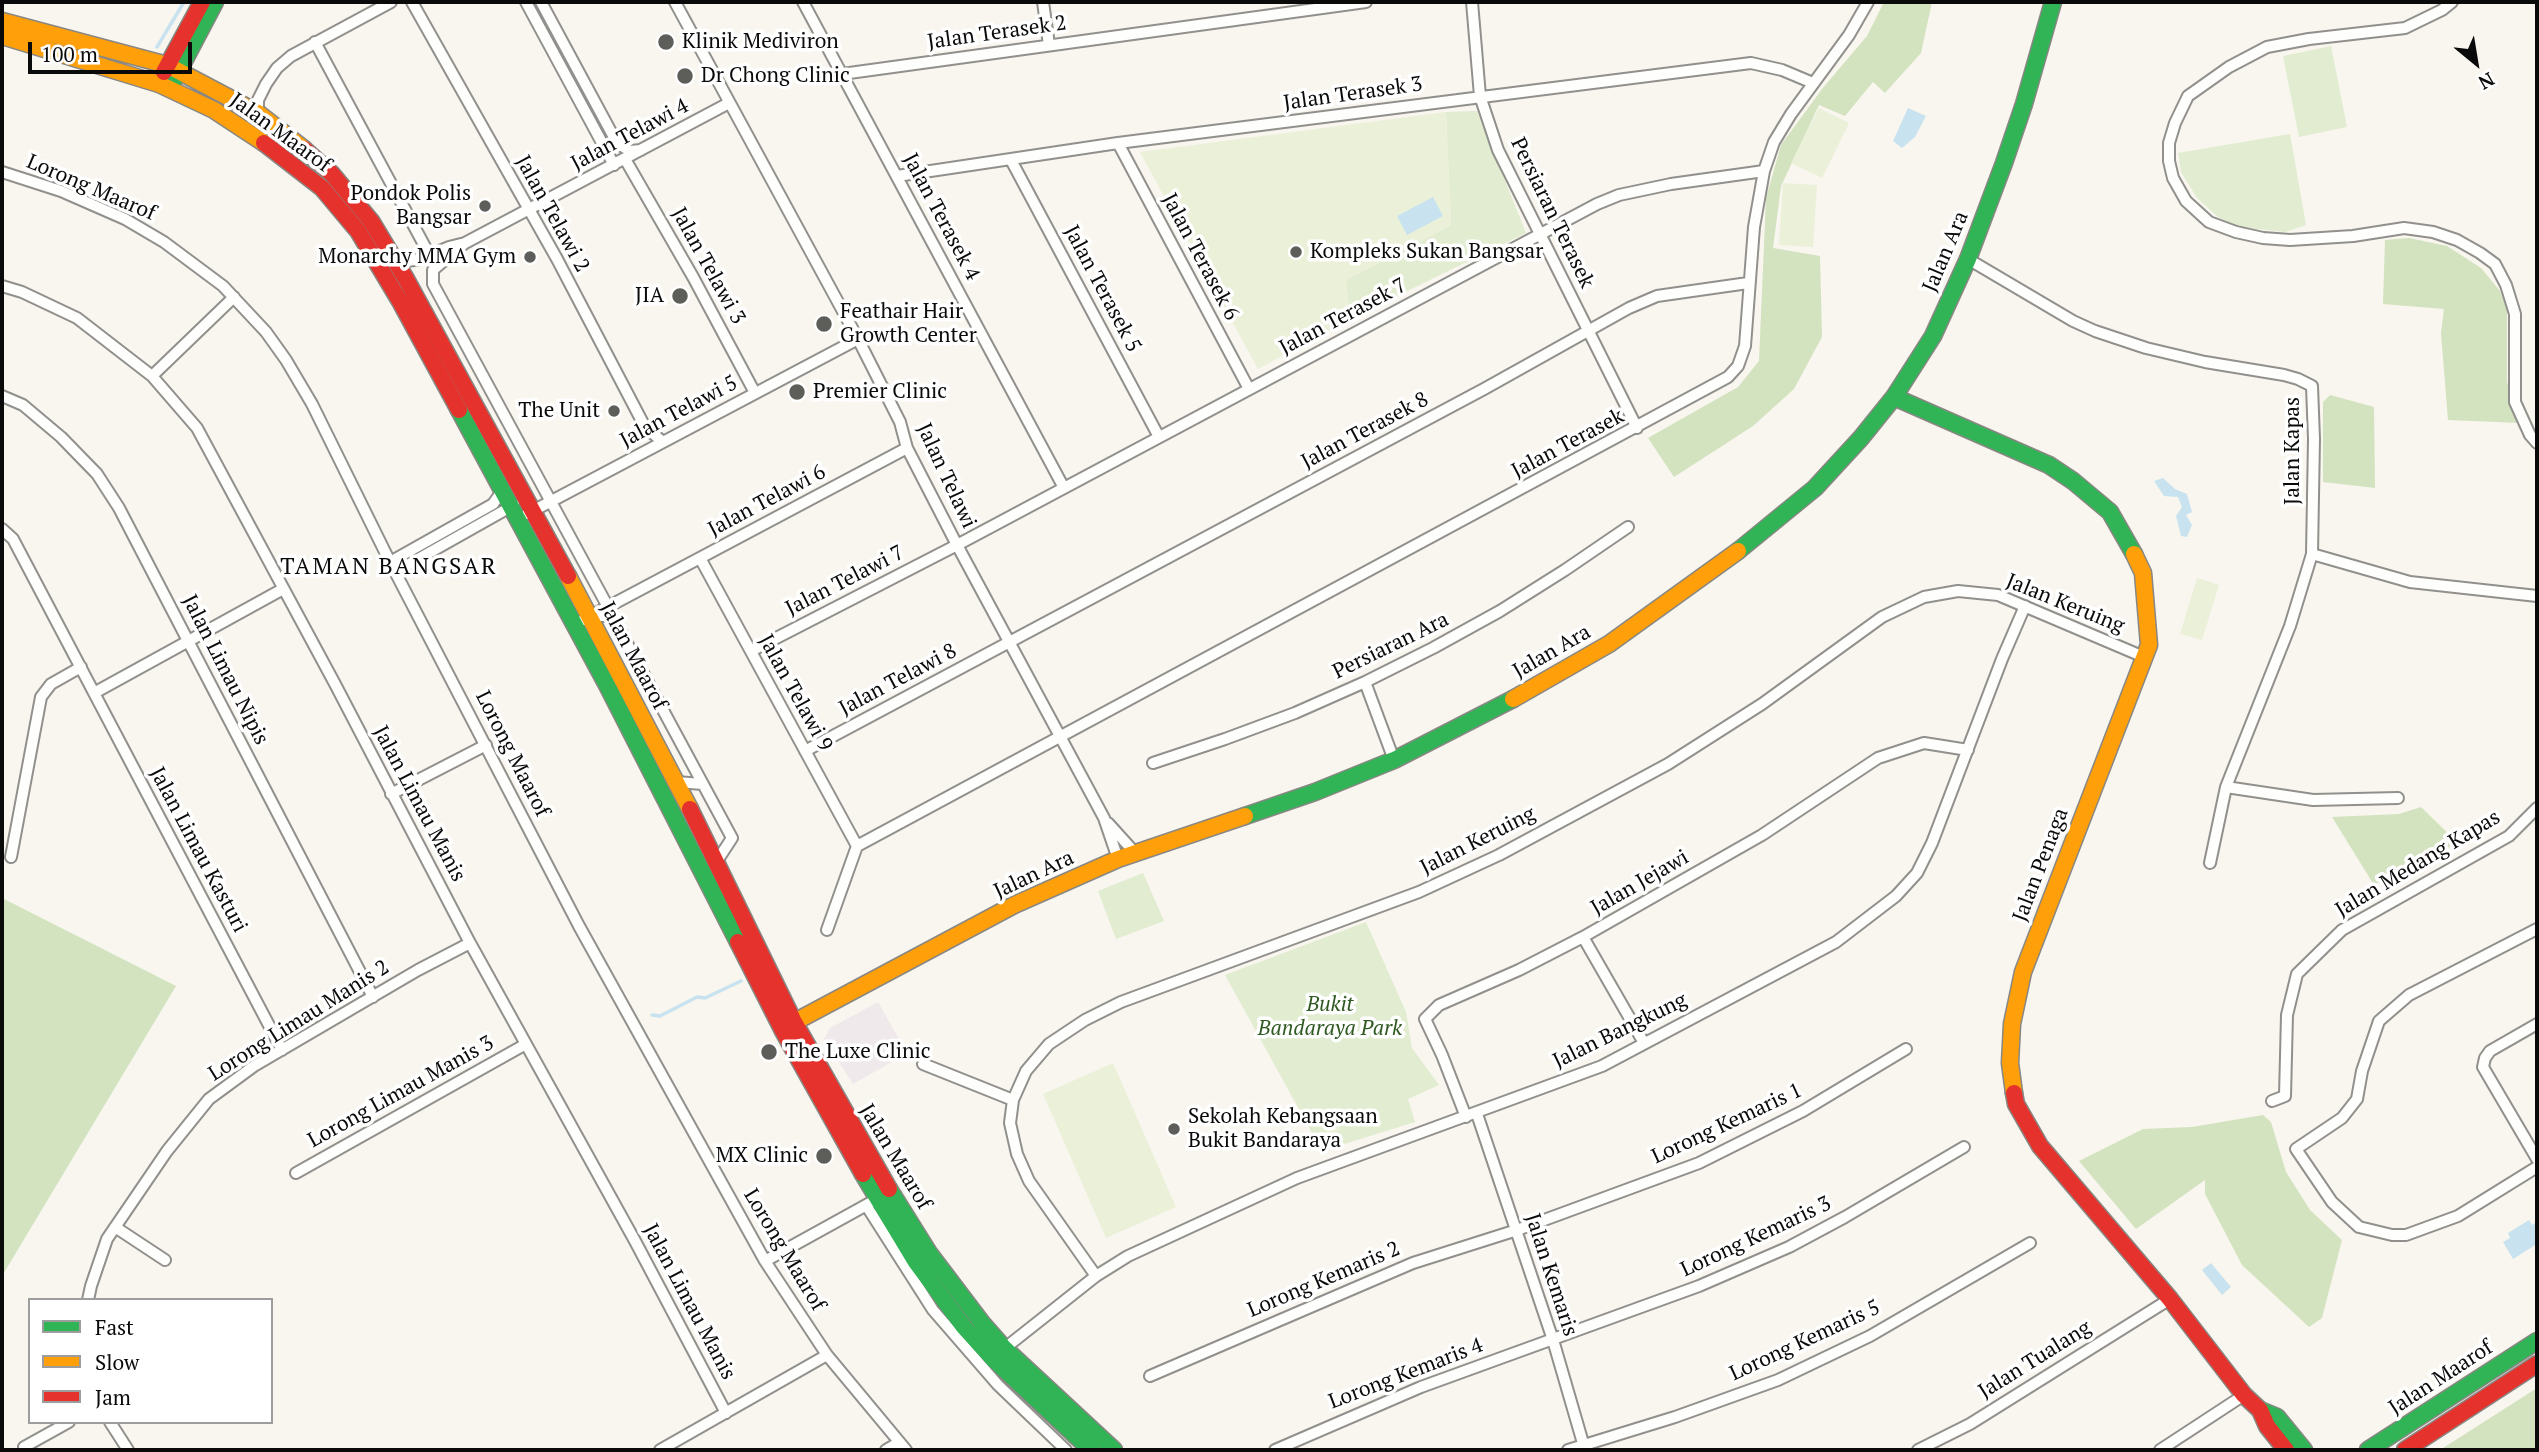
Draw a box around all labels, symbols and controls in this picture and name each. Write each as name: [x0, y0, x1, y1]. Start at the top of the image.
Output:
street label: Jalan Terasek 2: [926, 11, 1068, 55]
scale bar: [32, 28, 196, 72]
north arrow: [2441, 28, 2511, 98]
place label: Klinik Mediviron: [682, 29, 839, 55]
marker: Klinik Mediviron: [656, 32, 676, 52]
text: 100 m: [41, 40, 98, 68]
place label: Dr Chong Clinic: [701, 63, 850, 89]
marker: Dr Chong Clinic: [675, 66, 695, 86]
text: N: [2474, 67, 2499, 96]
street label: Jalan Terasek 3: [1282, 72, 1424, 116]
street label: Jalan Maarof: [225, 88, 335, 178]
street label: Jalan Telawi 4: [567, 94, 693, 176]
street label: Persiaran Terasek: [1505, 134, 1599, 292]
street label: Lorong Maarof: [23, 149, 159, 227]
street label: Jalan Terasek 4: [897, 149, 985, 285]
street label: Jalan Telawi 2: [510, 151, 594, 277]
place label: Pondok Polis Bangsar: [351, 181, 471, 231]
street label: Jalan Terasek 6: [1156, 189, 1244, 325]
marker: Pondok Polis Bangsar: [477, 198, 493, 214]
street label: Jalan Telawi 3: [666, 203, 750, 329]
street label: Jalan Ara: [1918, 208, 1974, 296]
street label: Jalan Terasek 5: [1058, 221, 1146, 357]
place label: Kompleks Sukan Bangsar: [1310, 239, 1543, 265]
place label: Monarchy MMA Gym: [318, 244, 516, 270]
marker: Kompleks Sukan Bangsar: [1288, 244, 1304, 260]
marker: Monarchy MMA Gym: [522, 249, 538, 265]
street label: Jalan Terasek 7: [1275, 273, 1411, 361]
place label: JIA: [635, 283, 664, 309]
marker: JIA: [670, 286, 690, 306]
place label: Feathair Hair Growth Center: [840, 299, 977, 349]
marker: Feathair Hair Growth Center: [814, 314, 834, 334]
street label: Jalan Telawi 5: [616, 371, 742, 453]
place label: Premier Clinic: [813, 379, 947, 405]
marker: Premier Clinic: [787, 382, 807, 402]
street label: Jalan Terasek 8: [1297, 387, 1433, 475]
street label: Jalan Kapas: [2280, 397, 2306, 505]
place label: The Unit: [518, 398, 600, 424]
marker: The Unit: [606, 403, 622, 419]
street label: Jalan Terasek: [1507, 404, 1629, 484]
street label: Jalan Telawi: [911, 419, 981, 533]
street label: Jalan Telawi 6: [704, 460, 830, 542]
street label: Jalan Telawi 7: [782, 540, 908, 622]
district label: TAMAN BANGSAR: [282, 553, 496, 581]
street label: Jalan Keruing: [2002, 569, 2128, 639]
street label: Jalan Limau Nipis: [176, 591, 274, 749]
street label: Jalan Maarof: [594, 598, 672, 714]
street label: Persiaran Ara: [1329, 607, 1453, 685]
street label: Jalan Ara: [1509, 620, 1595, 684]
street label: Jalan Telawi 9: [753, 630, 837, 756]
street label: Jalan Telawi 8: [835, 639, 961, 721]
street label: Lorong Maarof: [470, 687, 554, 821]
street label: Jalan Limau Manis: [367, 722, 471, 886]
street label: Jalan Limau Kasturi: [144, 763, 252, 937]
street label: Jalan Keruing: [1416, 801, 1540, 881]
street label: Jalan Penaga: [2008, 805, 2074, 925]
street label: Jalan Medang Kapas: [2331, 805, 2505, 923]
street label: Jalan Jejawi: [1587, 845, 1693, 921]
street label: Jalan Ara: [990, 846, 1078, 904]
street label: Lorong Limau Manis 2: [204, 955, 394, 1087]
street label: Jalan Bangkung: [1549, 988, 1691, 1074]
park label: Bukit Bandaraya Park: [1258, 992, 1402, 1042]
street label: Lorong Limau Manis 3: [304, 1031, 498, 1153]
place label: The Luxe Clinic: [785, 1039, 931, 1065]
marker: The Luxe Clinic: [759, 1042, 779, 1062]
street label: Lorong Kemaris 1: [1648, 1078, 1806, 1170]
street label: Jalan Maarof: [854, 1100, 936, 1214]
place label: Sekolah Kebangsaan Bukit Bandaraya: [1188, 1104, 1378, 1154]
marker: Sekolah Kebangsaan Bukit Bandaraya: [1166, 1121, 1182, 1137]
place label: MX Clinic: [716, 1143, 808, 1169]
marker: MX Clinic: [814, 1146, 834, 1166]
street label: Lorong Maarof: [738, 1184, 830, 1316]
street label: Lorong Kemaris 3: [1677, 1191, 1835, 1283]
street label: Jalan Kemaris: [1519, 1210, 1583, 1340]
street label: Jalan Limau Manis: [637, 1220, 741, 1384]
street label: Lorong Kemaris 2: [1244, 1237, 1404, 1323]
street label: Lorong Kemaris 5: [1726, 1295, 1884, 1387]
legend: [28, 1298, 273, 1424]
text: Fast: [95, 1313, 134, 1341]
street label: Jalan Tualang: [1974, 1315, 2096, 1405]
street label: Lorong Kemaris 4: [1325, 1333, 1487, 1415]
street label: Jalan Maarof: [2384, 1335, 2498, 1421]
text: Slow: [95, 1348, 139, 1376]
text: Jam: [95, 1383, 131, 1411]

